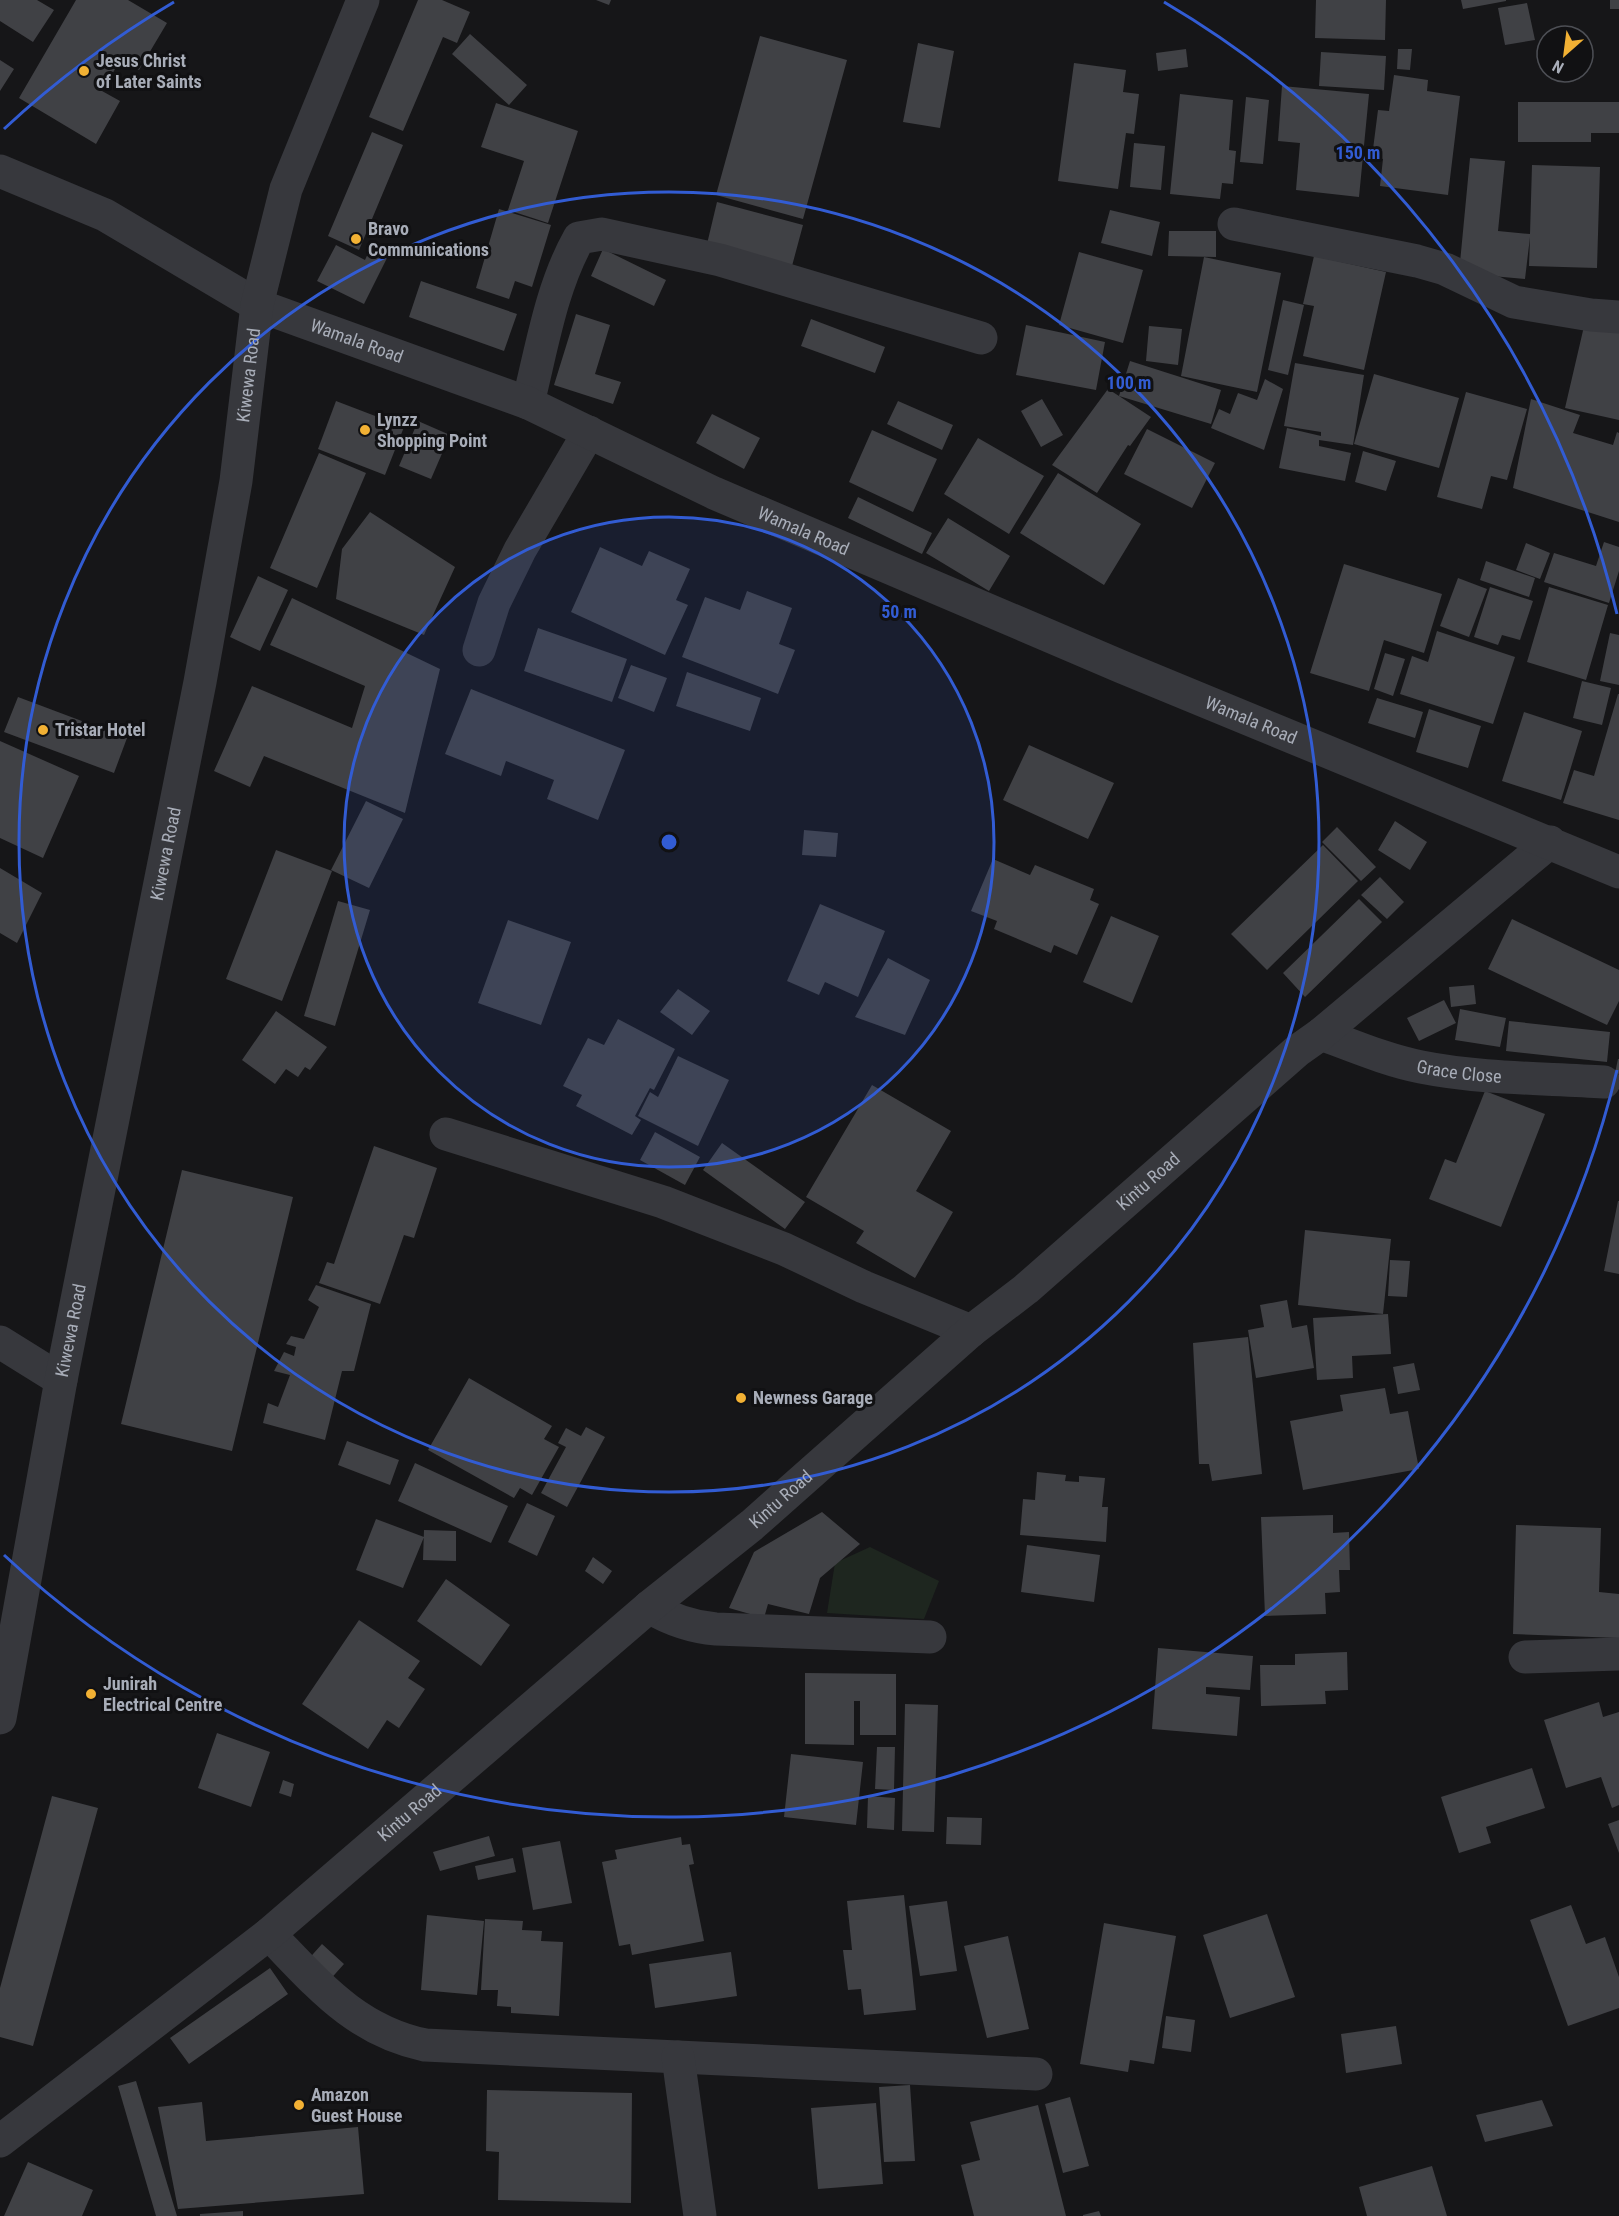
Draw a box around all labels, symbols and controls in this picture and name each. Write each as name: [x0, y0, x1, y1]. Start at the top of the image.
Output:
north arrow: [1535, 24, 1595, 84]
place label: Jesus Christ of Later Saints: [96, 50, 202, 92]
text: N: [1549, 56, 1567, 77]
marker: Jesus Christ of Later Saints: [77, 64, 91, 78]
text: 150 m: [1336, 142, 1380, 163]
place label: Bravo Communications: [368, 218, 489, 260]
marker: Bravo Communications: [349, 232, 363, 246]
street label: Wamala Road: [308, 314, 406, 367]
street label: Kiwewa Road: [232, 327, 264, 423]
text: 100 m: [1107, 372, 1151, 393]
place label: Lynzz Shopping Point: [377, 409, 487, 451]
marker: Lynzz Shopping Point: [358, 423, 372, 437]
street label: Wamala Road: [755, 502, 852, 559]
text: 50 m: [881, 601, 917, 622]
street label: Wamala Road: [1202, 692, 1300, 748]
place label: Tristar Hotel: [55, 719, 146, 740]
marker: Tristar Hotel: [36, 723, 50, 737]
street label: Kiwewa Road: [146, 805, 185, 902]
centre of rings: [659, 832, 679, 852]
street label: Grace Close: [1415, 1055, 1502, 1087]
street label: Kintu Road: [1112, 1148, 1184, 1214]
street label: Kiwewa Road: [51, 1282, 90, 1379]
place label: Newness Garage: [753, 1387, 873, 1408]
marker: Newness Garage: [734, 1391, 748, 1405]
street label: Kintu Road: [745, 1466, 816, 1532]
place label: Junirah Electrical Centre: [103, 1673, 223, 1715]
marker: Junirah Electrical Centre: [84, 1687, 98, 1701]
street label: Kintu Road: [373, 1779, 445, 1846]
place label: Amazon Guest House: [311, 2084, 403, 2126]
marker: Amazon Guest House: [292, 2098, 306, 2112]

